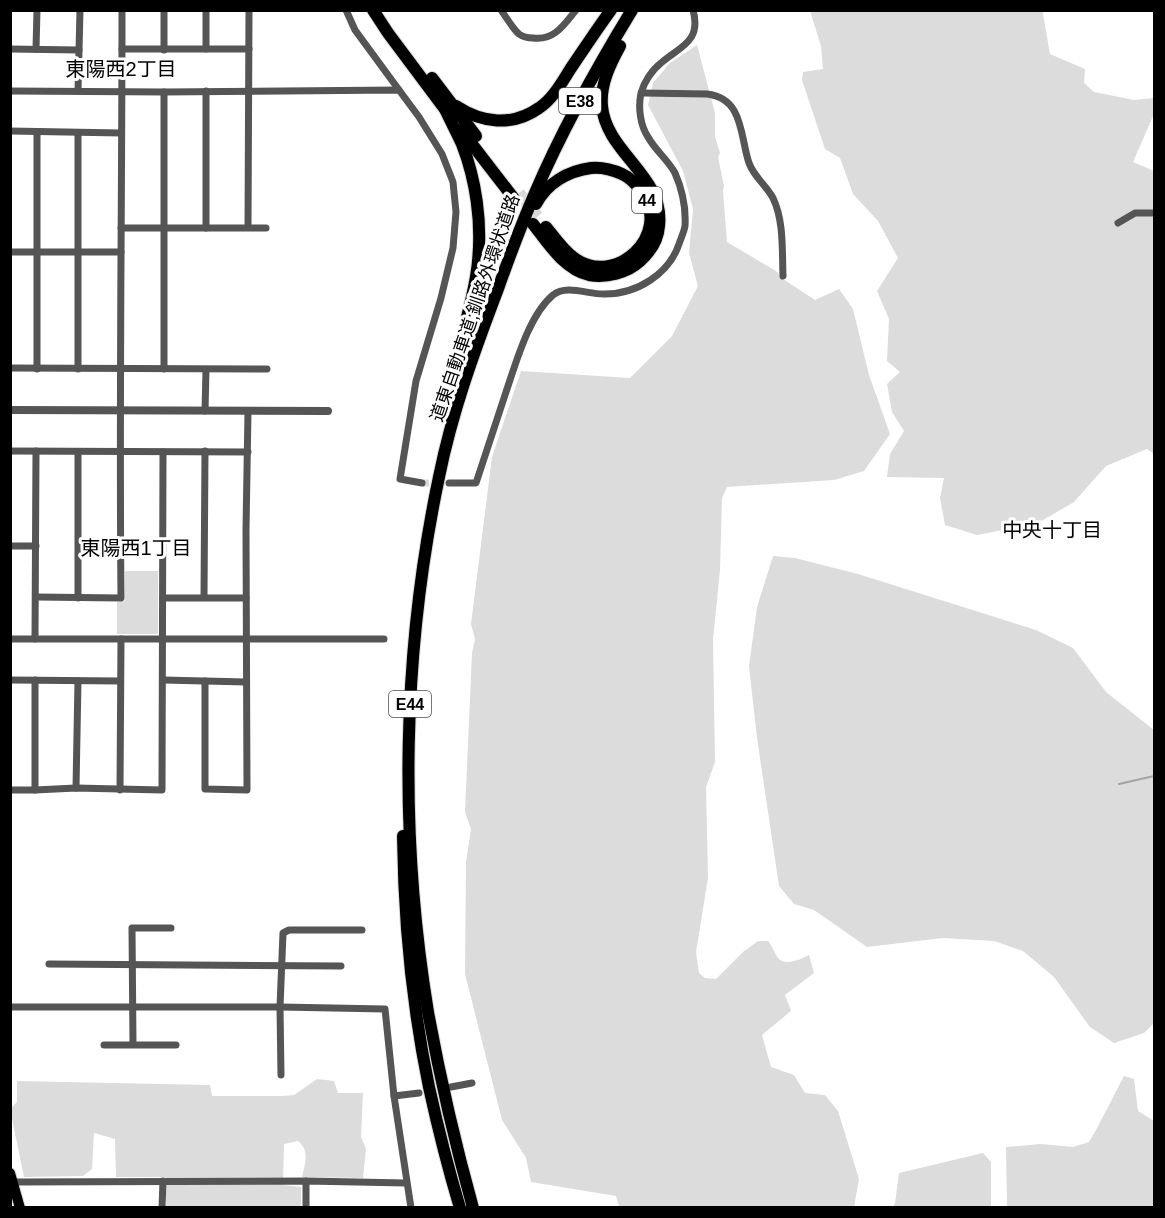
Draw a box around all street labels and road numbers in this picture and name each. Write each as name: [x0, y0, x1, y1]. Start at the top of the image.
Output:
road number: E38: [559, 88, 601, 114]
road number: 44: [632, 187, 662, 213]
street label: 道東自動車道;釧路外環状道路: [427, 192, 523, 424]
road number: E44: [389, 691, 431, 717]

